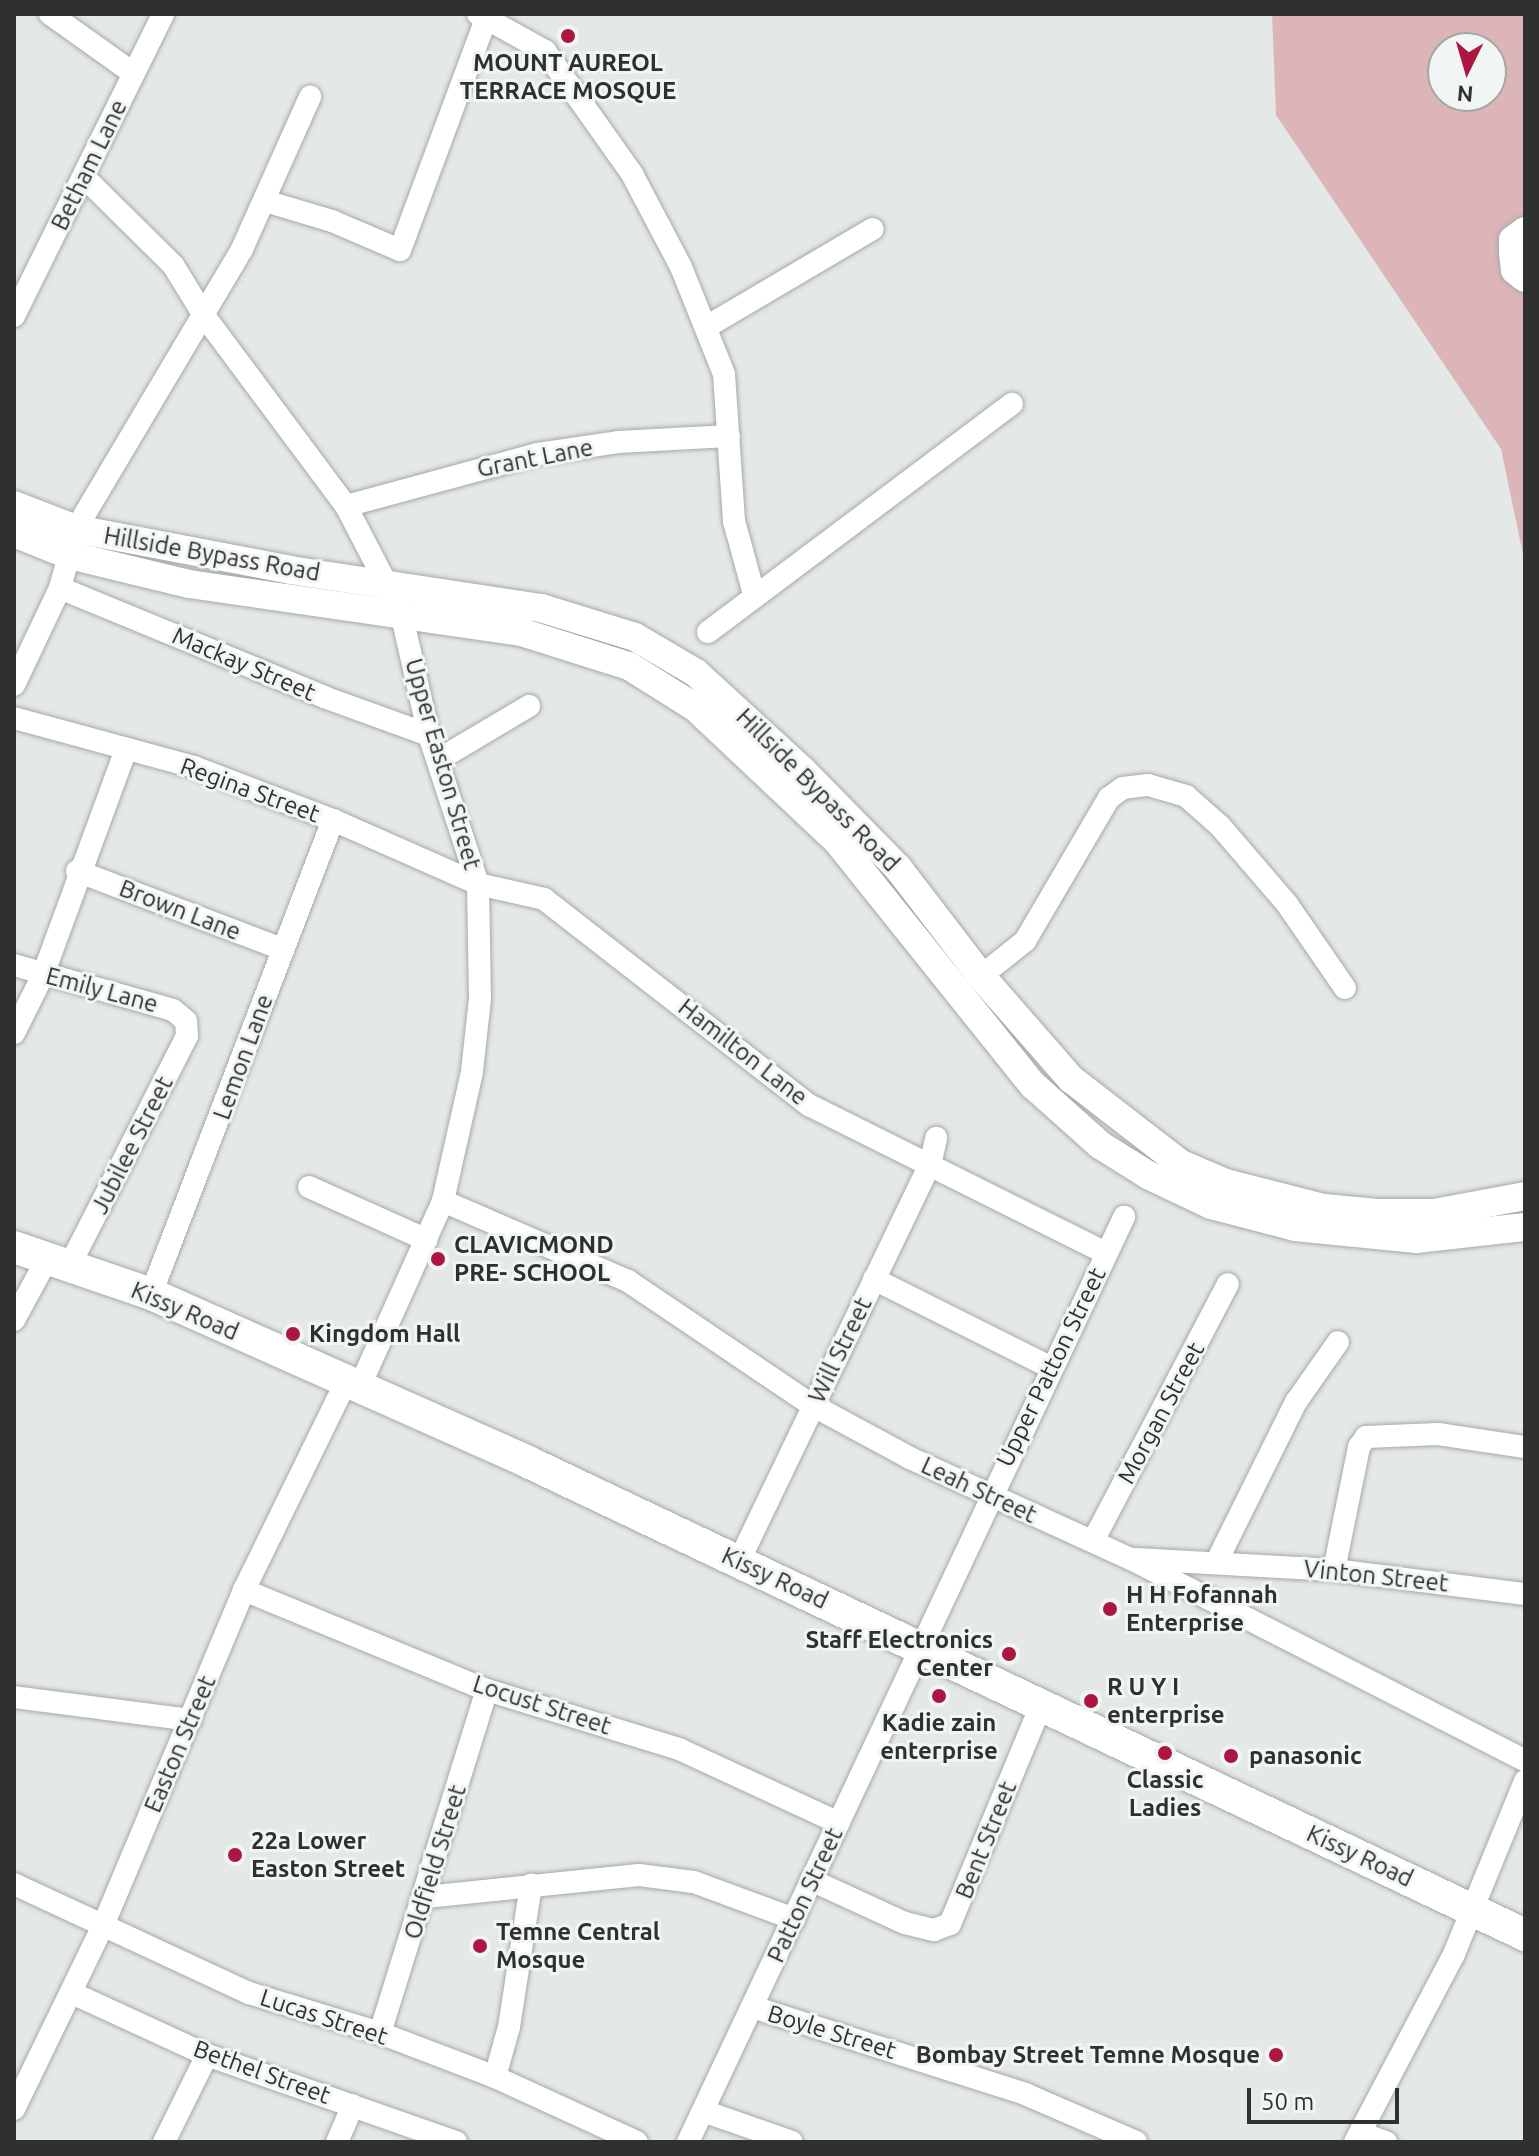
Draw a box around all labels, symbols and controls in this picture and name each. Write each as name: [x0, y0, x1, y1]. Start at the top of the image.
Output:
marker: MOUNT AUREOL TERRACE MOSQUE: [559, 27, 577, 45]
north arrow: [1427, 32, 1507, 112]
place label: MOUNT AUREOL TERRACE MOSQUE: [460, 49, 676, 105]
text: N: [1456, 81, 1474, 108]
street label: Betham Lane: [45, 95, 133, 235]
street label: Grant Lane: [475, 433, 595, 483]
street label: Hillside Bypass Road: [102, 521, 322, 587]
street label: Mackay Street: [168, 621, 320, 707]
street label: Upper Easton Street: [399, 655, 487, 873]
street label: Hillside Bypass Road: [730, 702, 906, 878]
street label: Regina Street: [176, 751, 324, 829]
street label: Brown Lane: [115, 874, 245, 946]
street label: Emily Lane: [43, 961, 161, 1019]
street label: Lemon Lane: [207, 991, 279, 1123]
street label: Hamilton Lane: [673, 993, 813, 1111]
street label: Jubilee Street: [85, 1071, 179, 1219]
place label: CLAVICMOND PRE- SCHOOL: [454, 1231, 614, 1287]
marker: CLAVICMOND PRE- SCHOOL: [429, 1250, 447, 1268]
street label: Upper Patton Street: [990, 1263, 1112, 1471]
street label: Kissy Road: [127, 1275, 243, 1347]
street label: Will Street: [802, 1293, 878, 1407]
place label: Kingdom Hall: [309, 1320, 460, 1348]
marker: Kingdom Hall: [284, 1325, 302, 1343]
street label: Morgan Street: [1112, 1337, 1210, 1489]
street label: Leah Street: [917, 1451, 1041, 1529]
street label: Kissy Road: [717, 1541, 833, 1615]
street label: Vinton Street: [1302, 1554, 1450, 1598]
place label: H H Fofannah Enterprise: [1126, 1581, 1278, 1637]
marker: H H Fofannah Enterprise: [1101, 1600, 1119, 1618]
place label: Staff Electronics Center: [805, 1626, 993, 1682]
marker: Staff Electronics Center: [1000, 1645, 1018, 1663]
street label: Locust Street: [469, 1669, 615, 1741]
street label: Easton Street: [138, 1671, 222, 1817]
place label: R U Y I enterprise: [1107, 1673, 1225, 1729]
marker: Kadie zain enterprise: [930, 1687, 948, 1705]
marker: R U Y I enterprise: [1082, 1692, 1100, 1710]
place label: Kadie zain enterprise: [880, 1709, 998, 1765]
place label: panasonic: [1249, 1742, 1362, 1770]
marker: Classic Ladies: [1156, 1744, 1174, 1762]
marker: panasonic: [1220, 1745, 1242, 1767]
place label: Classic Ladies: [1126, 1766, 1204, 1822]
street label: Bent Street: [949, 1777, 1023, 1903]
street label: Oldfield Street: [398, 1781, 472, 1943]
street label: Kissy Road: [1302, 1819, 1418, 1893]
street label: Patton Street: [761, 1823, 849, 1967]
place label: 22a Lower Easton Street: [251, 1827, 405, 1883]
marker: 22a Lower Easton Street: [226, 1846, 244, 1864]
place label: Temne Central Mosque: [496, 1918, 660, 1974]
marker: Temne Central Mosque: [471, 1937, 489, 1955]
street label: Lucas Street: [257, 1983, 391, 2051]
street label: Boyle Street: [764, 1999, 900, 2065]
street label: Bethel Street: [190, 2034, 334, 2110]
place label: Bombay Street Temne Mosque: [916, 2041, 1260, 2069]
marker: Bombay Street Temne Mosque: [1267, 2046, 1285, 2064]
scale bar: [1251, 2072, 1403, 2122]
text: 50 m: [1261, 2088, 1314, 2115]

